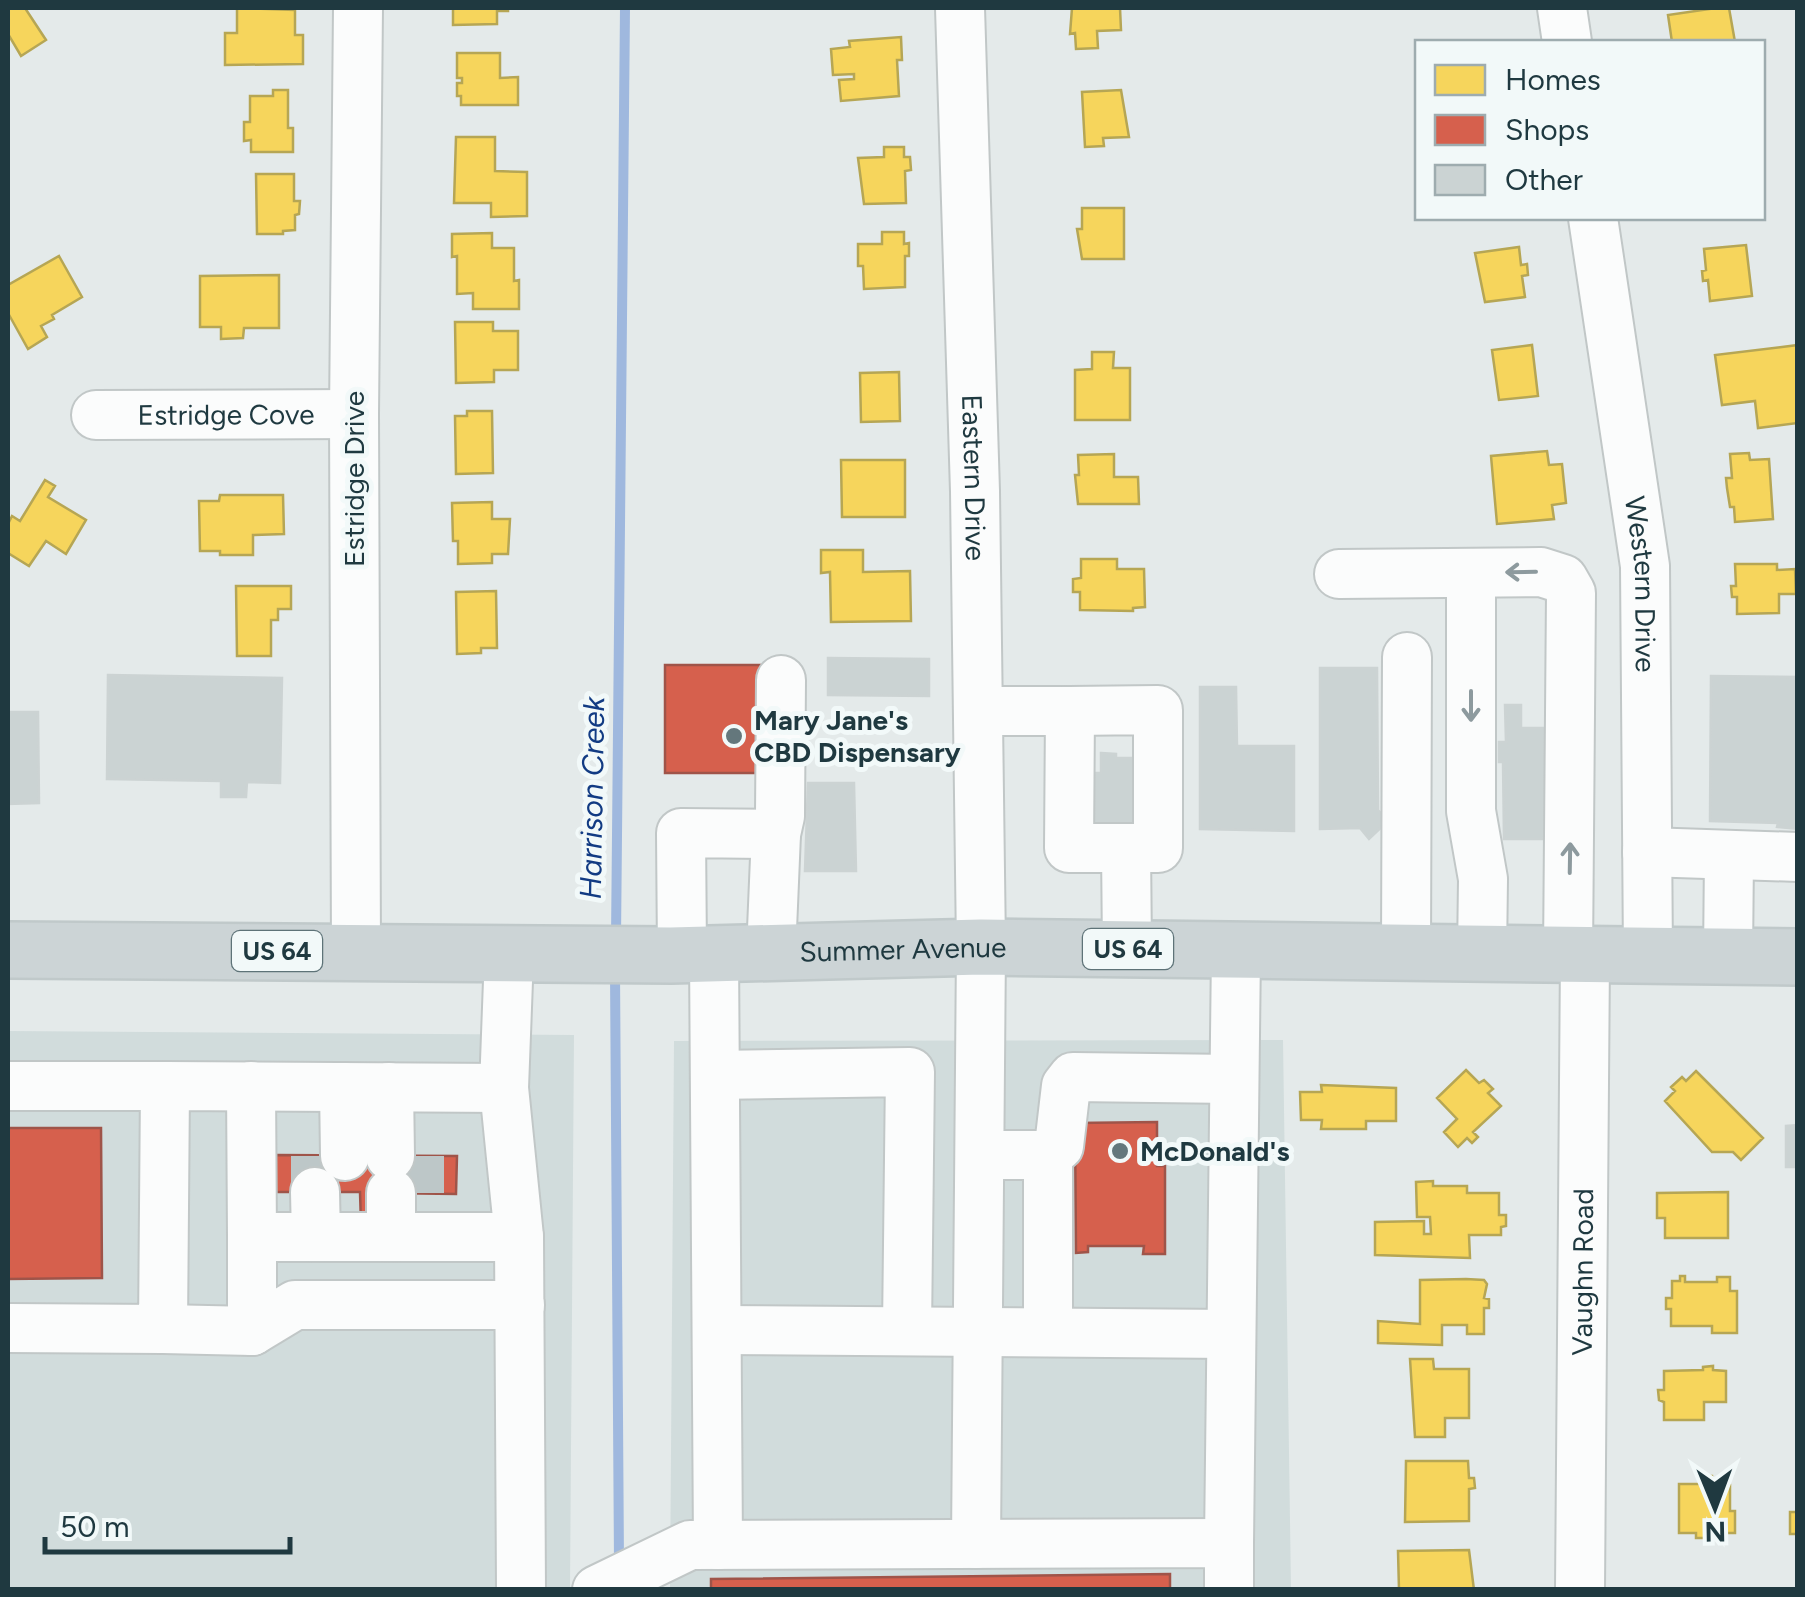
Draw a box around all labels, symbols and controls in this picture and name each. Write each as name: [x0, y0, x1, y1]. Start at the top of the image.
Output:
legend: [1415, 40, 1765, 220]
text: Homes: [1505, 61, 1601, 98]
text: Shops: [1505, 111, 1589, 148]
text: Other: [1505, 161, 1583, 198]
street label: Estridge Drive: [337, 391, 371, 567]
street label: Eastern Drive: [955, 394, 993, 561]
street label: Estridge Cove: [137, 397, 315, 432]
street label: Western Drive: [1618, 494, 1663, 673]
one-way arrow: [1505, 563, 1537, 582]
one-way arrow: [1462, 688, 1480, 721]
water label: Harrison Creek: [572, 695, 612, 900]
place label: Mary Jane's CBD Dispensary: [754, 703, 962, 769]
marker: Mary Jane's CBD Dispensary: [723, 725, 745, 747]
one-way arrow: [1560, 843, 1580, 876]
road number: US 64: [1083, 929, 1173, 969]
street label: Summer Avenue: [799, 930, 1007, 969]
road number: US 64: [232, 931, 322, 971]
place label: McDonald's: [1140, 1134, 1289, 1168]
marker: McDonald's: [1109, 1140, 1131, 1162]
street label: Vaughn Road: [1565, 1188, 1600, 1356]
north arrow: [1665, 1457, 1765, 1557]
scale bar: [45, 1492, 290, 1554]
text: 50 m: [60, 1508, 129, 1545]
text: N: [1704, 1515, 1727, 1549]

